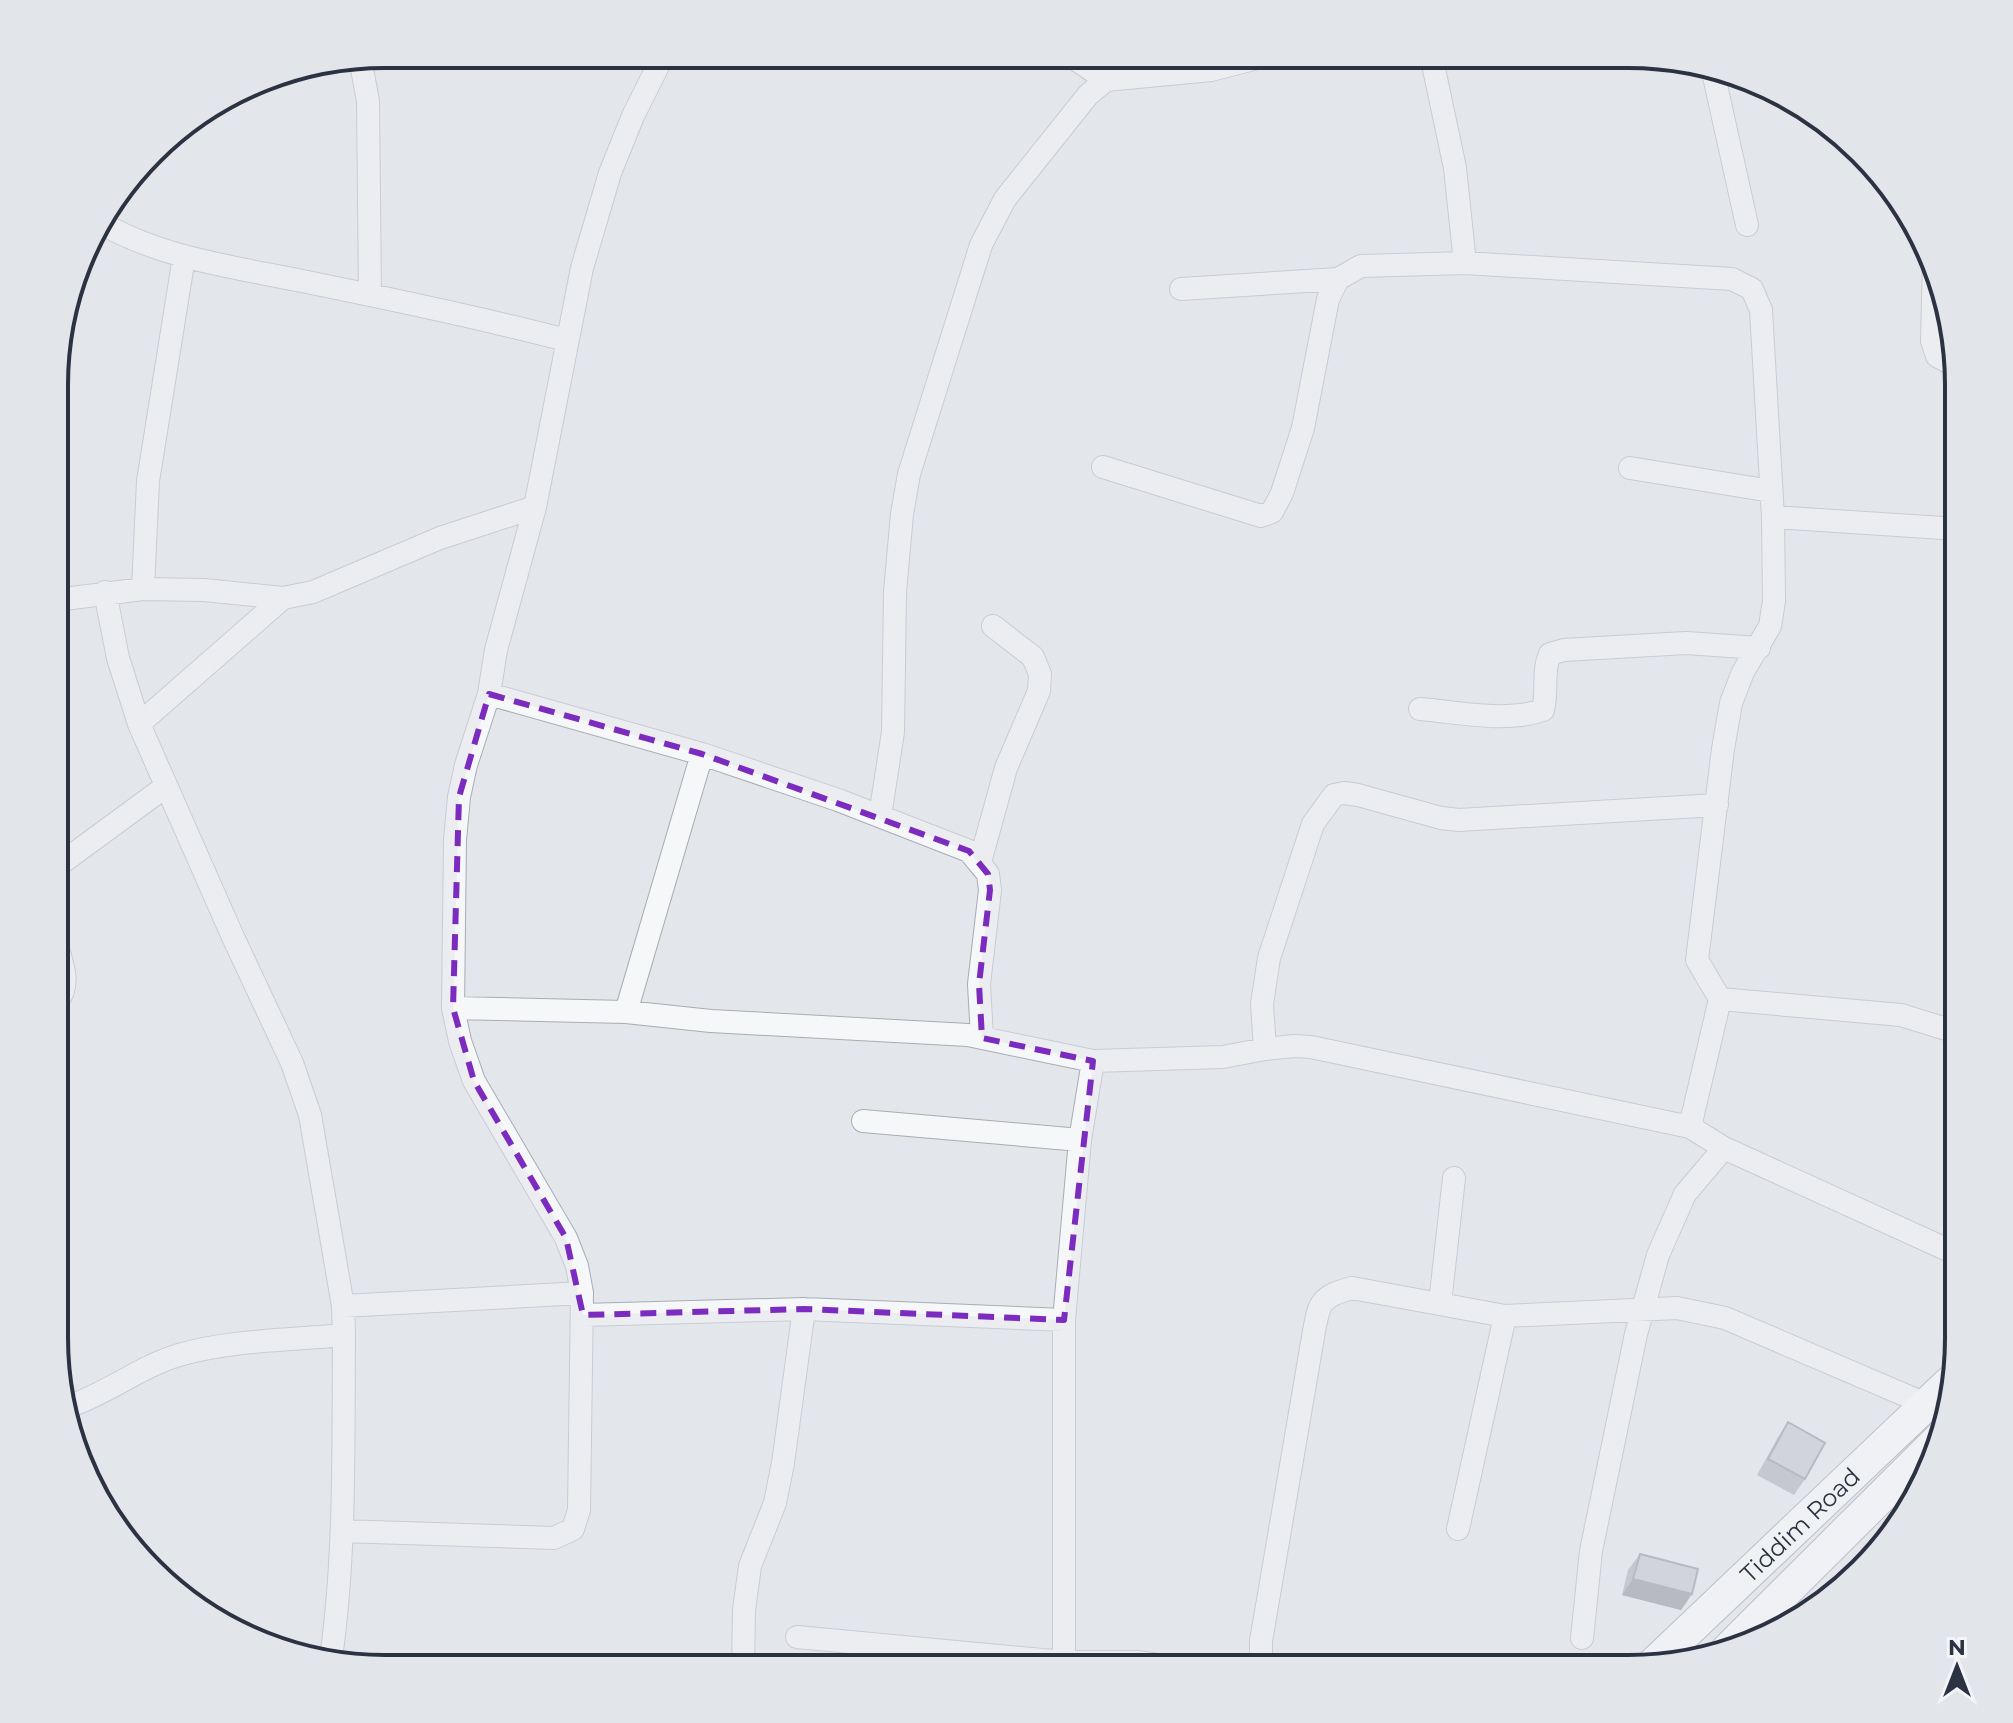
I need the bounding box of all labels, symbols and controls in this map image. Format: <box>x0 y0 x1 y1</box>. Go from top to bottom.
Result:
street label: Tiddim Road <box>1734 1461 1866 1588</box>
north arrow <box>1917 1627 1997 1707</box>
text: N <box>1948 1634 1966 1661</box>

